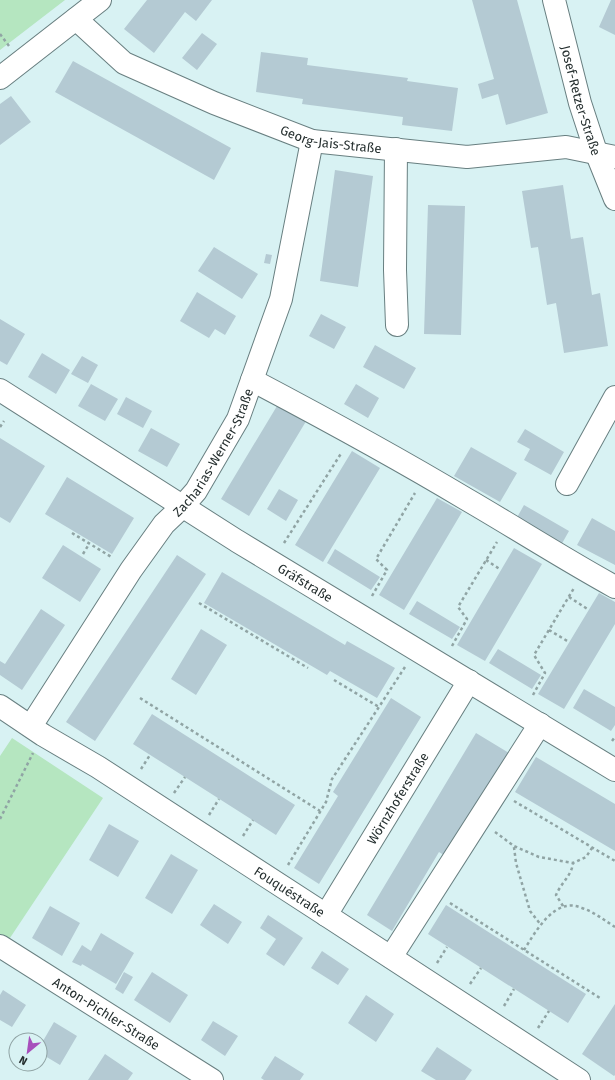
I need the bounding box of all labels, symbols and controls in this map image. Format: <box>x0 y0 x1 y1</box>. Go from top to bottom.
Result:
street label: Josef-Retzer-Straße <box>558 44 604 157</box>
street label: Georg-Jais-Straße <box>278 122 382 156</box>
street label: Zacharias-Werner-Straße <box>170 387 256 520</box>
street label: Gräfstraße <box>275 561 335 605</box>
street label: Wörnzhoferstraße <box>364 750 432 847</box>
street label: Fouquéstraße <box>251 864 327 920</box>
street label: Anton-Pichler-Straße <box>50 974 162 1053</box>
north arrow <box>8 1032 48 1072</box>
text: N <box>17 1053 30 1068</box>

